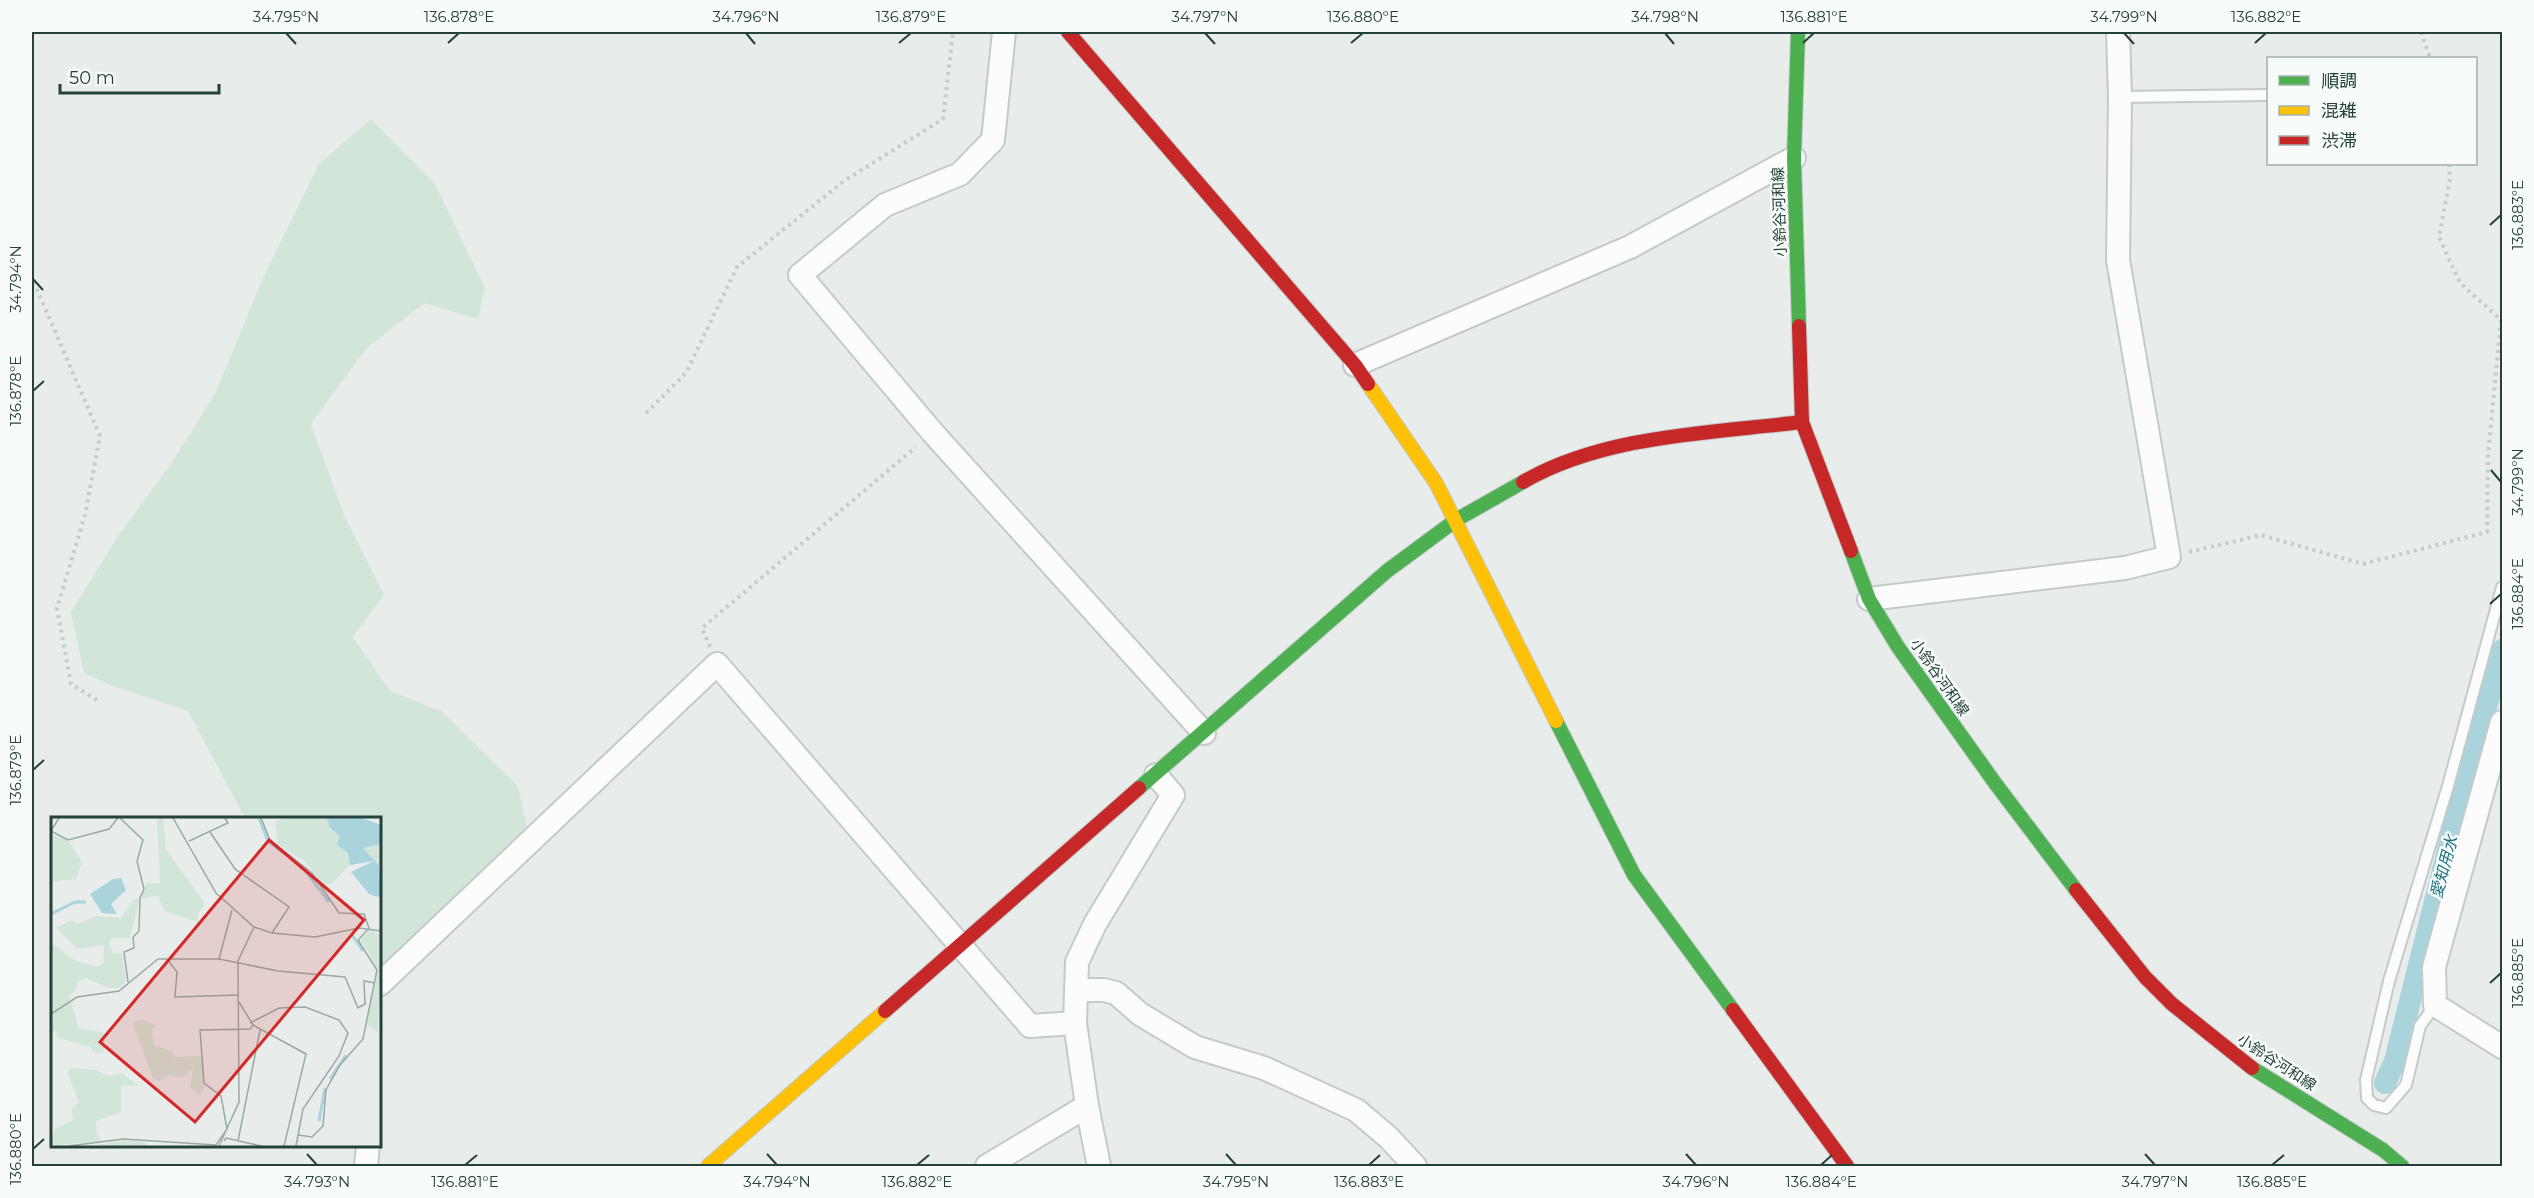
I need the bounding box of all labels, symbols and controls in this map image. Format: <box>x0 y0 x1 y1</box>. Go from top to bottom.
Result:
text: 34.795°N <box>253 7 319 26</box>
text: 136.878°E <box>424 7 494 26</box>
text: 34.796°N <box>713 7 779 26</box>
text: 136.879°E <box>876 7 946 26</box>
text: 34.797°N <box>1172 7 1238 26</box>
text: 136.880°E <box>1327 7 1399 26</box>
text: 34.798°N <box>1631 7 1699 26</box>
text: 136.881°E <box>1780 7 1848 26</box>
text: 34.799°N <box>2090 7 2158 26</box>
text: 136.882°E <box>2231 7 2301 26</box>
scale bar <box>60 57 219 95</box>
legend <box>2267 57 2477 165</box>
text: 50 m <box>69 67 115 89</box>
text: 順調 <box>2321 70 2357 92</box>
text: 混雑 <box>2321 100 2357 122</box>
text: 渋滞 <box>2321 130 2357 152</box>
street label: 小鈴谷河和線 <box>1768 167 1790 257</box>
text: 136.883°E <box>2508 180 2527 250</box>
text: 34.794°N <box>6 245 25 313</box>
text: 136.878°E <box>6 356 25 426</box>
text: 34.799°N <box>2508 448 2527 516</box>
text: 136.884°E <box>2508 558 2527 630</box>
street label: 小鈴谷河和線 <box>1906 635 1974 719</box>
text: 136.879°E <box>6 735 25 805</box>
inset map <box>51 817 381 1147</box>
water label: 愛知用水 <box>2427 832 2462 900</box>
text: 136.885°E <box>2508 938 2527 1008</box>
street label: 小鈴谷河和線 <box>2234 1030 2320 1094</box>
text: 136.880°E <box>6 1113 25 1185</box>
text: 34.793°N <box>284 1172 350 1191</box>
text: 136.881°E <box>431 1172 499 1191</box>
text: 34.794°N <box>743 1172 811 1191</box>
text: 136.882°E <box>882 1172 952 1191</box>
text: 34.795°N <box>1203 1172 1269 1191</box>
text: 136.883°E <box>1334 1172 1404 1191</box>
text: 34.796°N <box>1663 1172 1729 1191</box>
text: 136.884°E <box>1785 1172 1857 1191</box>
text: 34.797°N <box>2122 1172 2188 1191</box>
text: 136.885°E <box>2237 1172 2307 1191</box>

